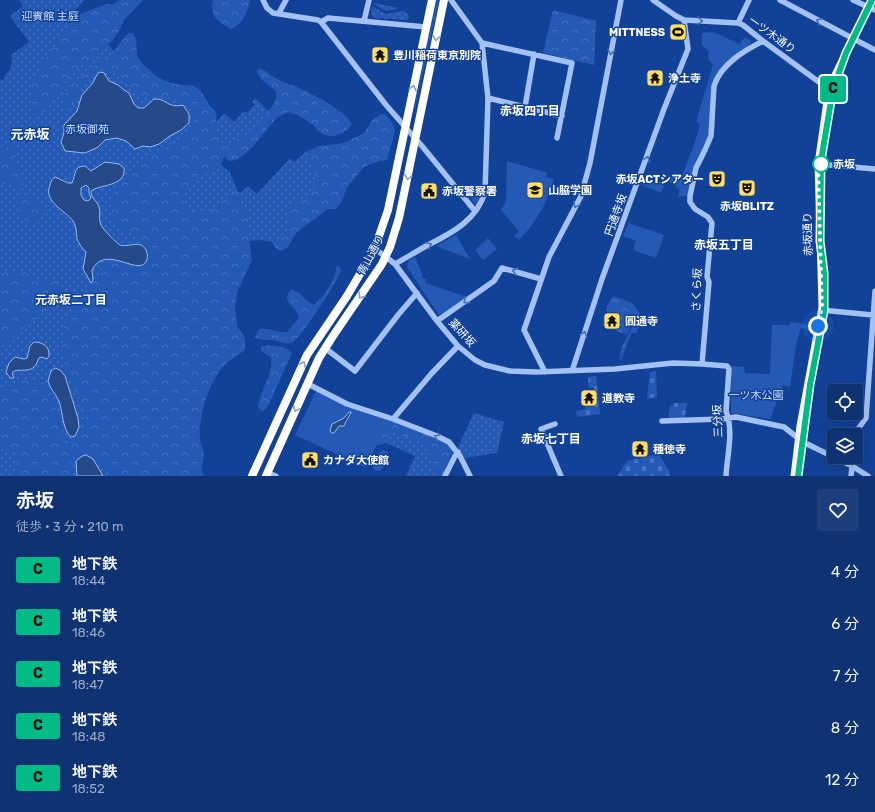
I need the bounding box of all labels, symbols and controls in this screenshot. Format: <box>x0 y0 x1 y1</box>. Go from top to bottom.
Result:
park label: 迎賓館 主庭 <box>21 10 79 23</box>
street label: 一ツ木通り <box>746 14 798 56</box>
one-way arrow <box>697 16 703 25</box>
one-way arrow <box>816 18 823 26</box>
sports icon: MITTNESS <box>668 22 688 42</box>
place label: MITTNESS <box>609 26 665 39</box>
one-way arrow <box>432 35 441 41</box>
temple icon: 豊川稲荷東京別院 <box>370 45 390 65</box>
place label: 豊川稲荷東京別院 <box>393 49 481 62</box>
one-way arrow <box>607 49 616 55</box>
temple icon: 浄土寺 <box>645 68 665 88</box>
place label: 浄土寺 <box>668 72 701 85</box>
line badge: C <box>820 76 846 102</box>
text: C <box>828 80 838 97</box>
one-way arrow <box>409 85 417 91</box>
district label: 赤坂四丁目 <box>500 104 560 118</box>
park label: 赤坂御苑 <box>65 123 109 136</box>
district label: 元赤坂 <box>10 127 50 142</box>
marker: 赤坂 <box>812 155 830 173</box>
one-way arrow <box>642 156 650 163</box>
place label: 赤坂 <box>833 158 855 171</box>
theatre icon: 赤坂ACTシアター <box>707 169 727 189</box>
place label: 赤坂ACTシアター <box>616 173 704 186</box>
one-way arrow <box>404 174 413 180</box>
theatre icon: 赤坂BLITZ <box>737 178 757 198</box>
school or university icon: 山脇学園 <box>525 180 545 200</box>
public building icon: 赤坂警察署 <box>419 181 439 201</box>
place label: 山脇学園 <box>548 184 592 197</box>
place label: 赤坂警察署 <box>442 185 497 198</box>
street label: 円通寺坂 <box>602 192 630 238</box>
place label: 赤坂BLITZ <box>720 200 774 213</box>
one-way arrow <box>573 201 581 209</box>
street label: 赤坂通り <box>801 212 815 256</box>
street label: 青山通り <box>355 233 387 277</box>
district label: 赤坂五丁目 <box>694 238 754 252</box>
one-way arrow <box>425 242 432 250</box>
one-way arrow <box>511 267 518 276</box>
street label: さくら坂 <box>690 268 704 312</box>
one-way arrow <box>358 292 366 299</box>
district label: 元赤坂二丁目 <box>35 293 107 307</box>
one-way arrow <box>463 296 470 303</box>
temple icon: 圓通寺 <box>602 311 622 331</box>
place label: 圓通寺 <box>625 315 658 328</box>
street label: 薬研坂 <box>446 316 478 350</box>
your location <box>808 316 828 336</box>
one-way arrow <box>579 331 588 338</box>
one-way arrow <box>298 361 306 368</box>
map controls <box>827 384 863 464</box>
button: locate <box>827 384 863 420</box>
temple icon: 道教寺 <box>579 388 599 408</box>
park label: 一ツ木公園 <box>729 389 784 402</box>
place label: 道教寺 <box>602 392 635 405</box>
street label: 三分坂 <box>711 404 725 438</box>
one-way arrow <box>293 405 301 412</box>
button: layers <box>827 428 863 464</box>
district label: 赤坂七丁目 <box>521 432 581 446</box>
one-way arrow <box>434 434 442 442</box>
temple icon: 種徳寺 <box>630 439 650 459</box>
place label: 種徳寺 <box>653 443 686 456</box>
public building icon: カナダ大使館 <box>300 450 320 470</box>
place label: カナダ大使館 <box>323 454 389 467</box>
text: 赤坂 <box>16 489 54 512</box>
button: heart <box>817 489 859 531</box>
text: 徒歩 · 3 分 · 210 m <box>16 519 124 534</box>
text: 地下鉄 <box>72 555 117 573</box>
text: C <box>33 561 43 578</box>
text: 4 分 <box>831 563 859 581</box>
text: 18:44 <box>72 573 105 588</box>
text: 地下鉄 <box>72 607 117 625</box>
text: C <box>33 613 43 630</box>
text: 6 分 <box>831 615 859 633</box>
text: 18:46 <box>72 625 105 640</box>
text: 地下鉄 <box>72 659 117 677</box>
text: C <box>33 665 43 682</box>
text: 7 分 <box>833 667 859 685</box>
text: 18:47 <box>72 677 104 692</box>
text: 地下鉄 <box>72 711 117 729</box>
text: C <box>33 717 43 734</box>
text: 8 分 <box>831 719 859 737</box>
text: 18:48 <box>72 729 106 744</box>
text: 地下鉄 <box>72 763 117 781</box>
text: C <box>33 769 43 786</box>
text: 12 分 <box>825 771 859 789</box>
text: 18:52 <box>72 781 105 796</box>

